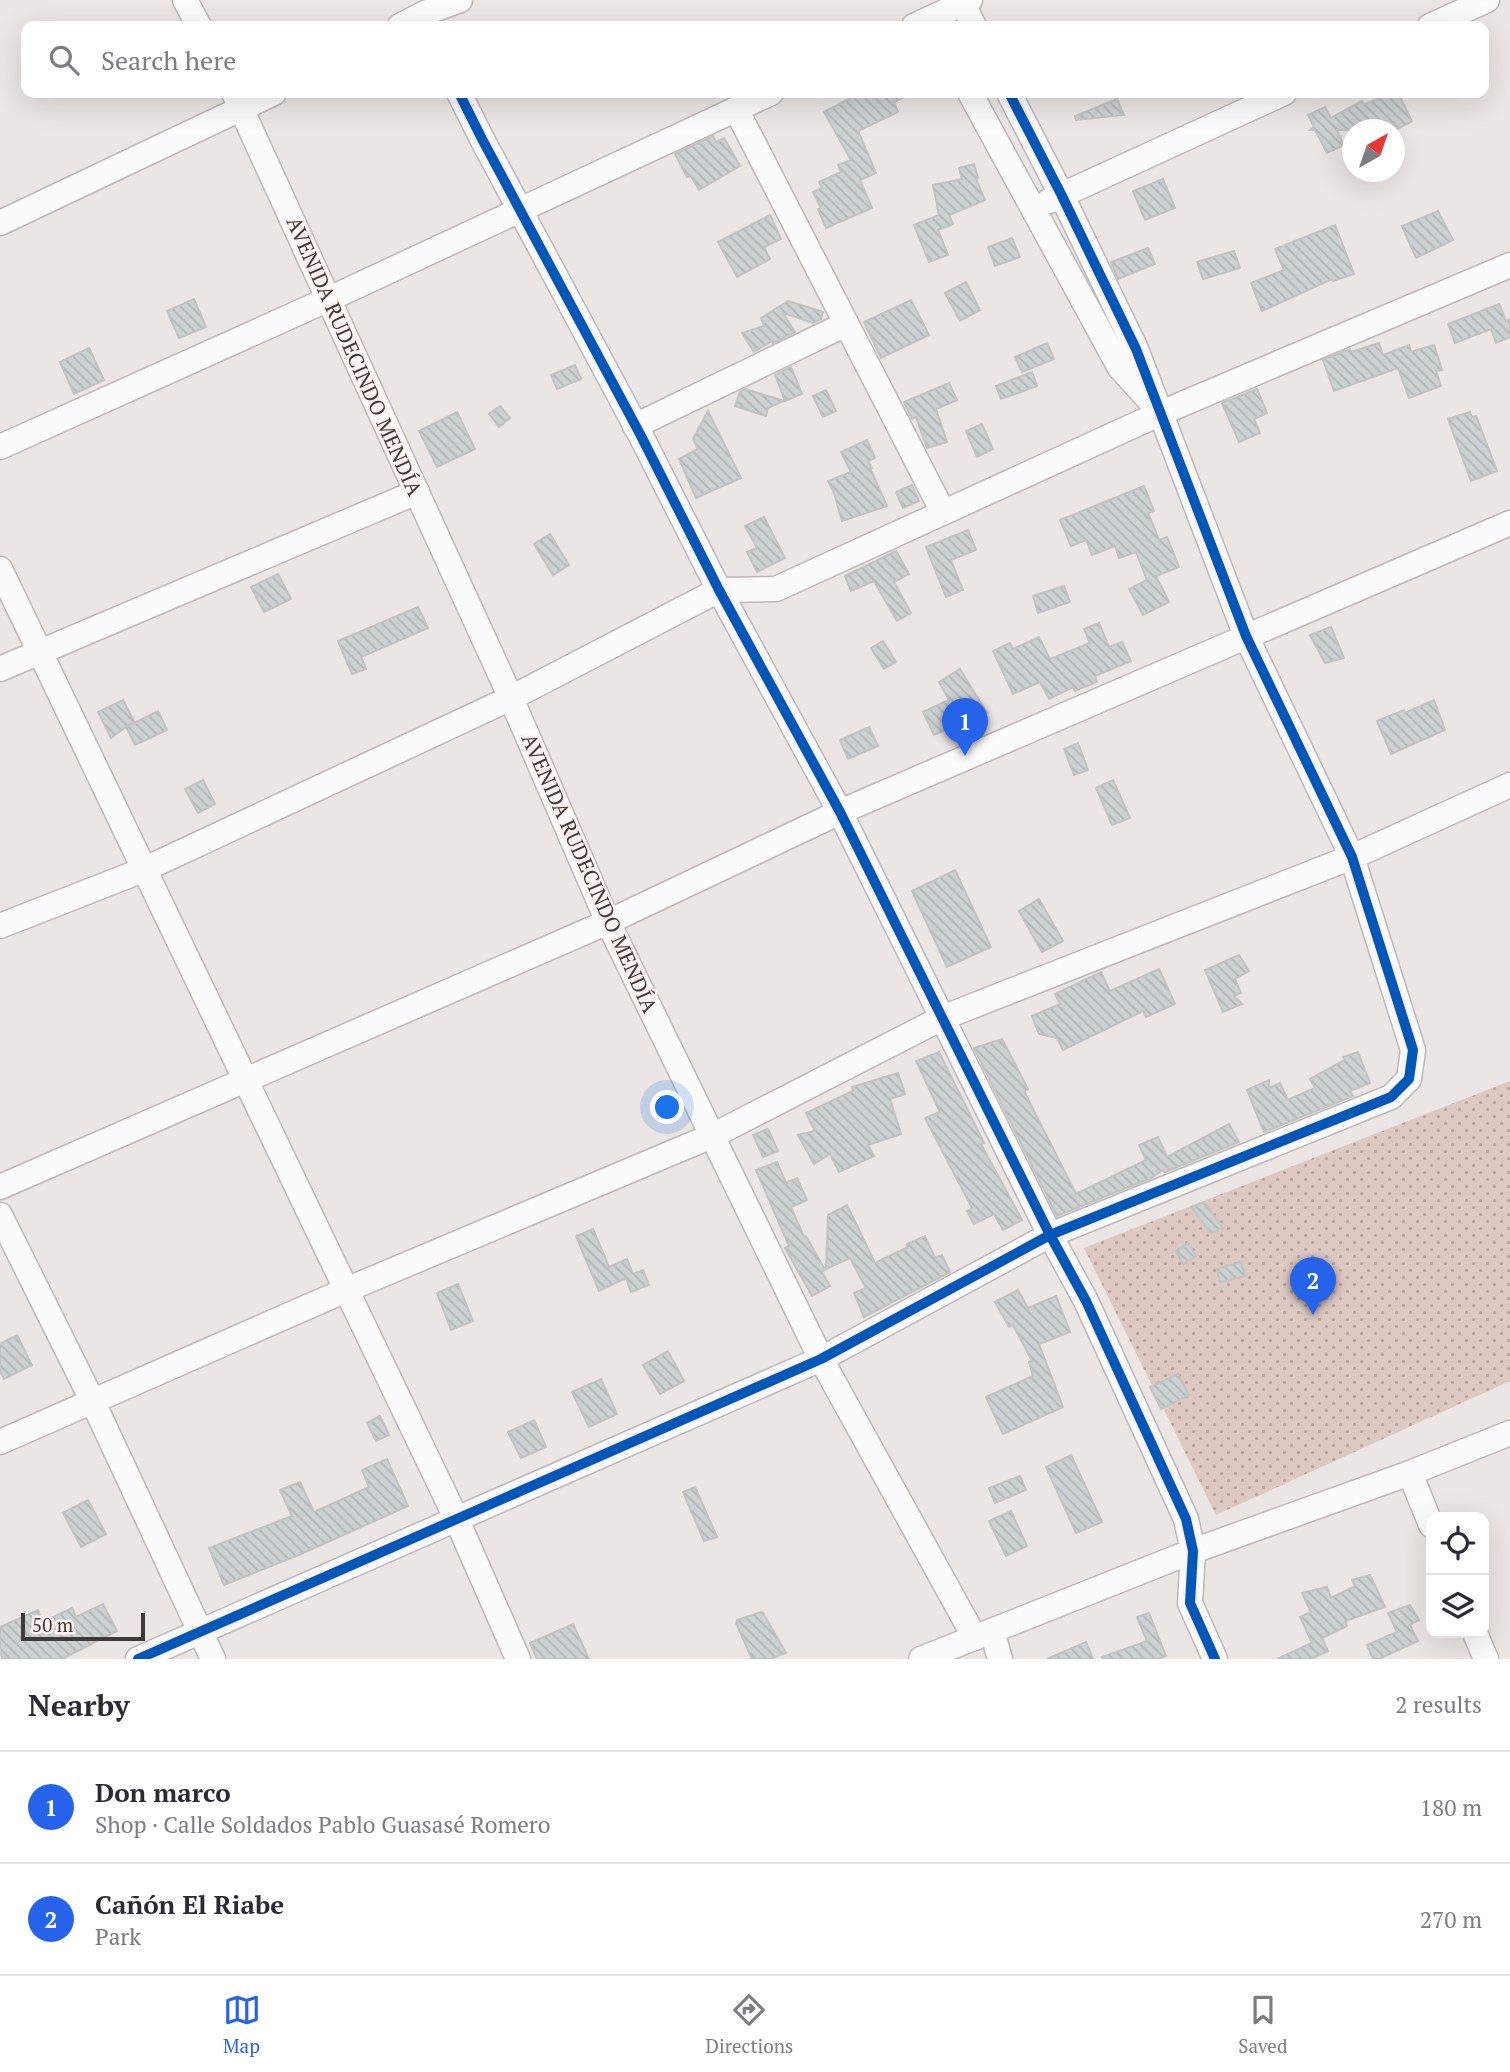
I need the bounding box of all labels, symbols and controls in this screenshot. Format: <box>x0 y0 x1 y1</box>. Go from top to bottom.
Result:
search box <box>21 21 1489 98</box>
icon: search <box>45 41 83 79</box>
text: Search here <box>101 43 236 77</box>
north arrow <box>1342 119 1405 182</box>
street label: AVENIDA RUDECINDO MENDÍA <box>281 212 430 501</box>
pin: 1 <box>942 698 988 756</box>
street label: AVENIDA RUDECINDO MENDÍA <box>516 729 665 1018</box>
your location <box>650 1090 684 1124</box>
pin: 2 <box>1290 1257 1336 1315</box>
map controls <box>1426 1512 1489 1638</box>
button: locate <box>1426 1512 1489 1575</box>
button: layers <box>1426 1575 1489 1638</box>
scale bar <box>21 1610 145 1642</box>
text: 50 m <box>32 1612 73 1637</box>
text: Nearby <box>28 1685 130 1725</box>
text: 2 results <box>1395 1689 1482 1720</box>
text: Don marco <box>95 1775 231 1809</box>
text: 1 <box>45 1792 58 1823</box>
text: 180 m <box>1420 1792 1482 1823</box>
text: Shop · Calle Soldados Pablo Guasasé Romero <box>95 1809 550 1840</box>
text: Cañón El Riabe <box>95 1887 284 1921</box>
text: 2 <box>45 1904 58 1935</box>
text: 270 m <box>1420 1904 1482 1935</box>
text: Park <box>95 1921 141 1952</box>
tab: Map <box>223 1991 261 2058</box>
tab: Directions <box>706 1991 793 2058</box>
tab: Saved <box>1238 1991 1287 2058</box>

